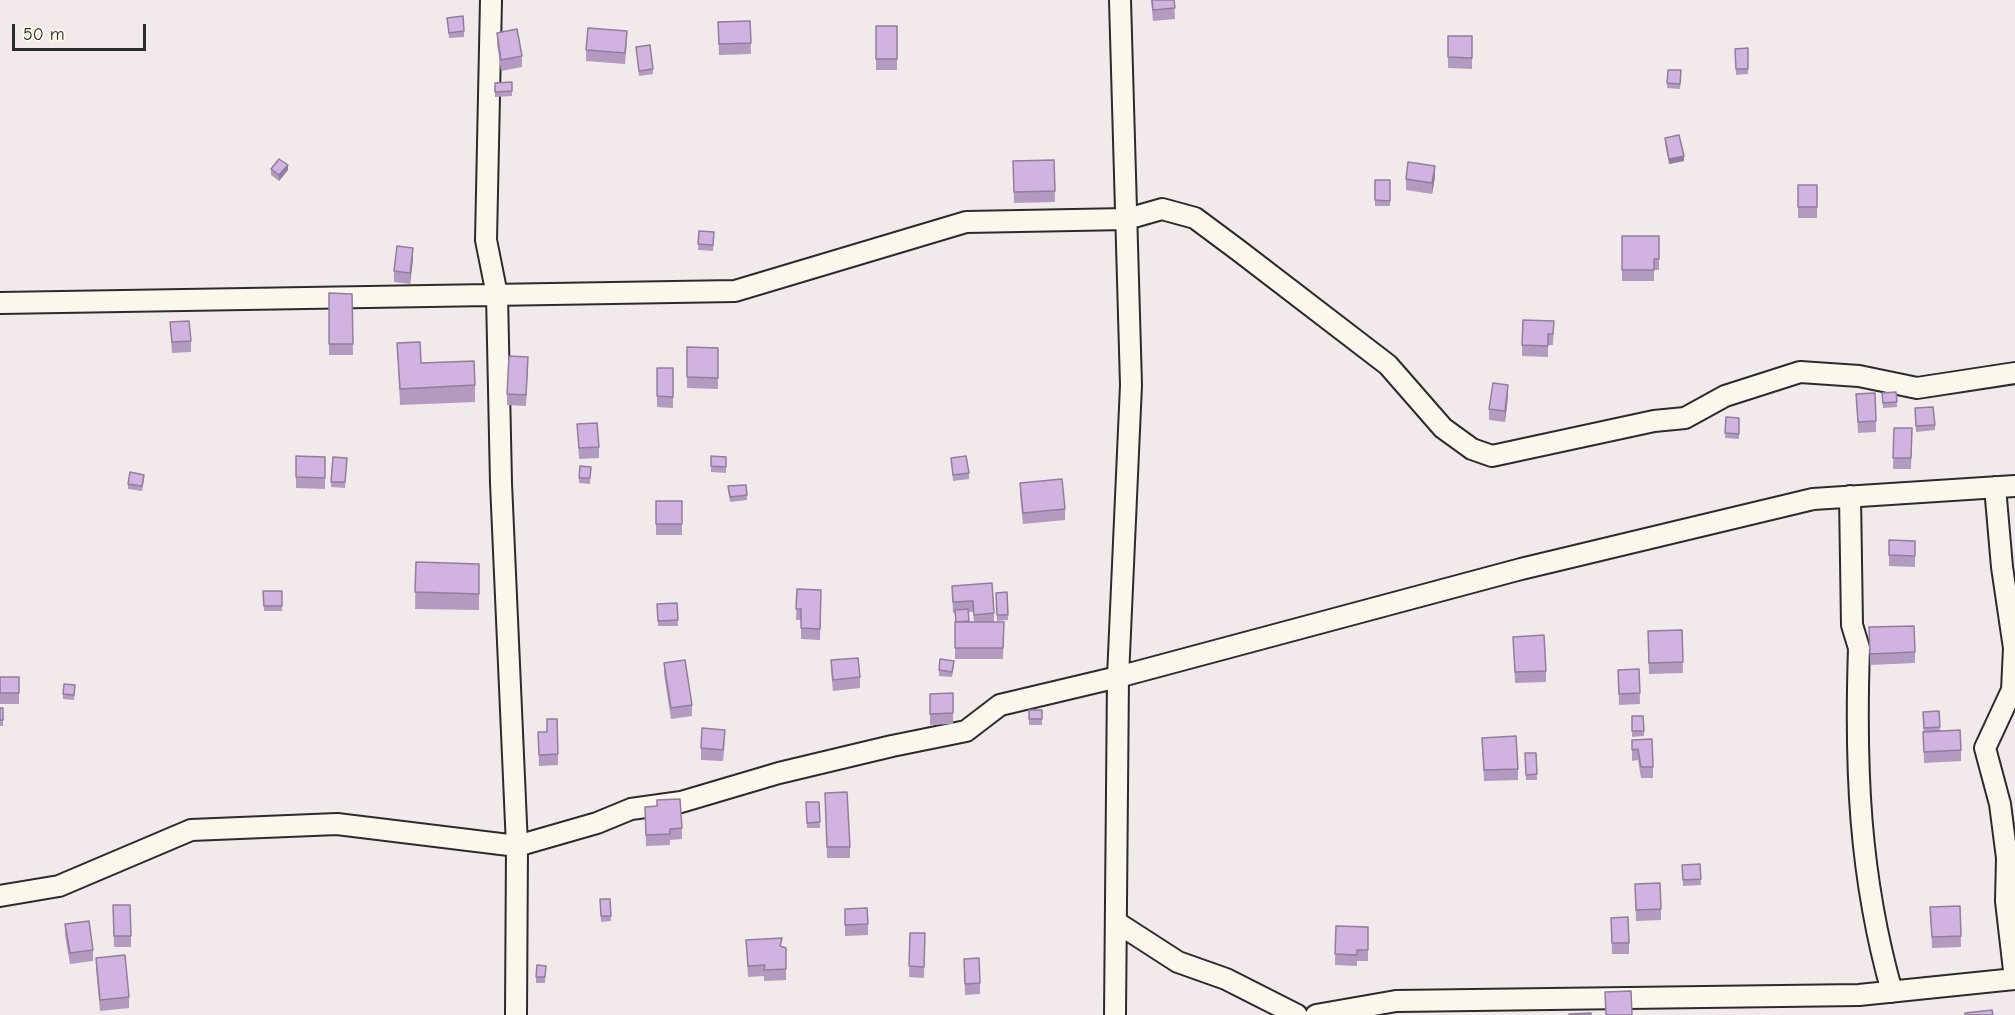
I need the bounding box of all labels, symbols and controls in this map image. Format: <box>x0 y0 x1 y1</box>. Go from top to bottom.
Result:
scale bar <box>15 12 148 50</box>
text: 50 m <box>23 24 65 45</box>

